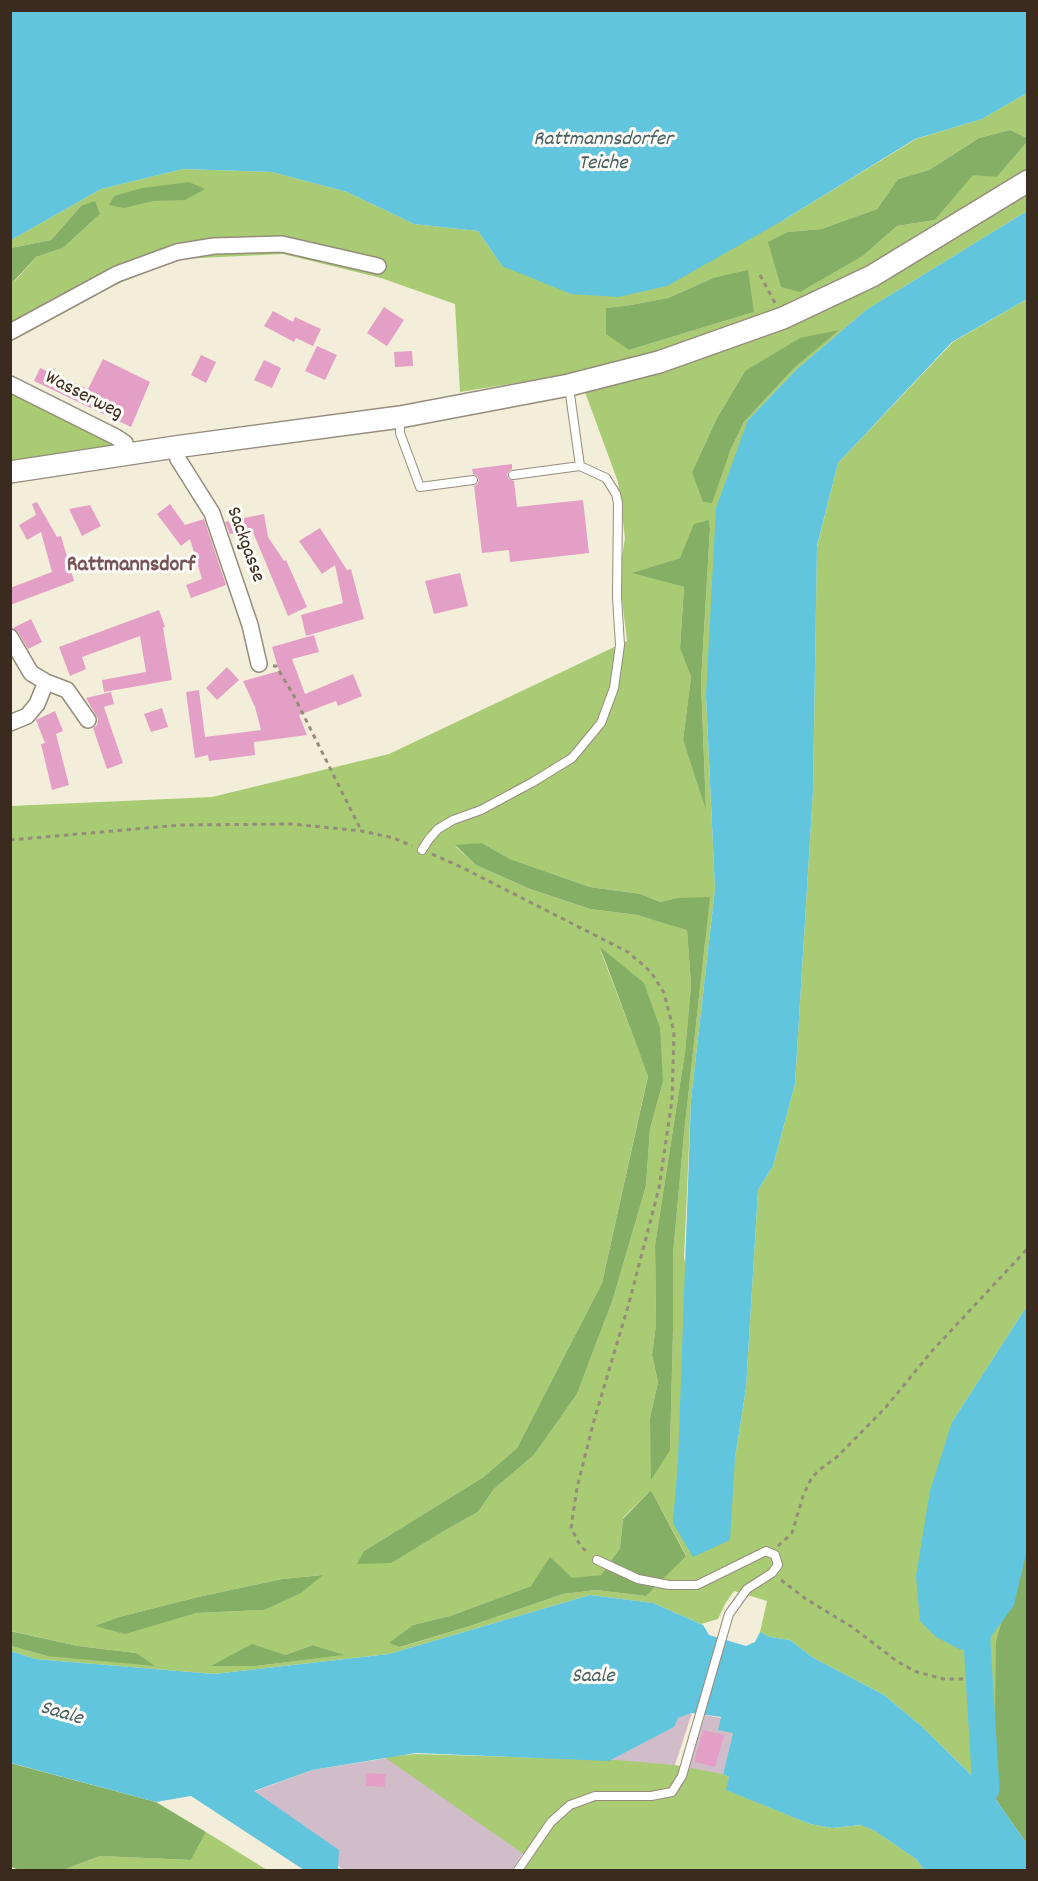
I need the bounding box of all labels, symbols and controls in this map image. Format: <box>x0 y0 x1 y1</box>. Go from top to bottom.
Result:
water label: Rattmannsdorfer Teiche <box>533 128 673 178</box>
street label: Wasserweg <box>40 367 126 427</box>
street label: Sackgasse <box>219 504 269 586</box>
district label: Rattmannsdorf <box>67 554 195 580</box>
water label: Saale <box>571 1665 615 1691</box>
water label: Saale <box>37 1697 85 1733</box>

